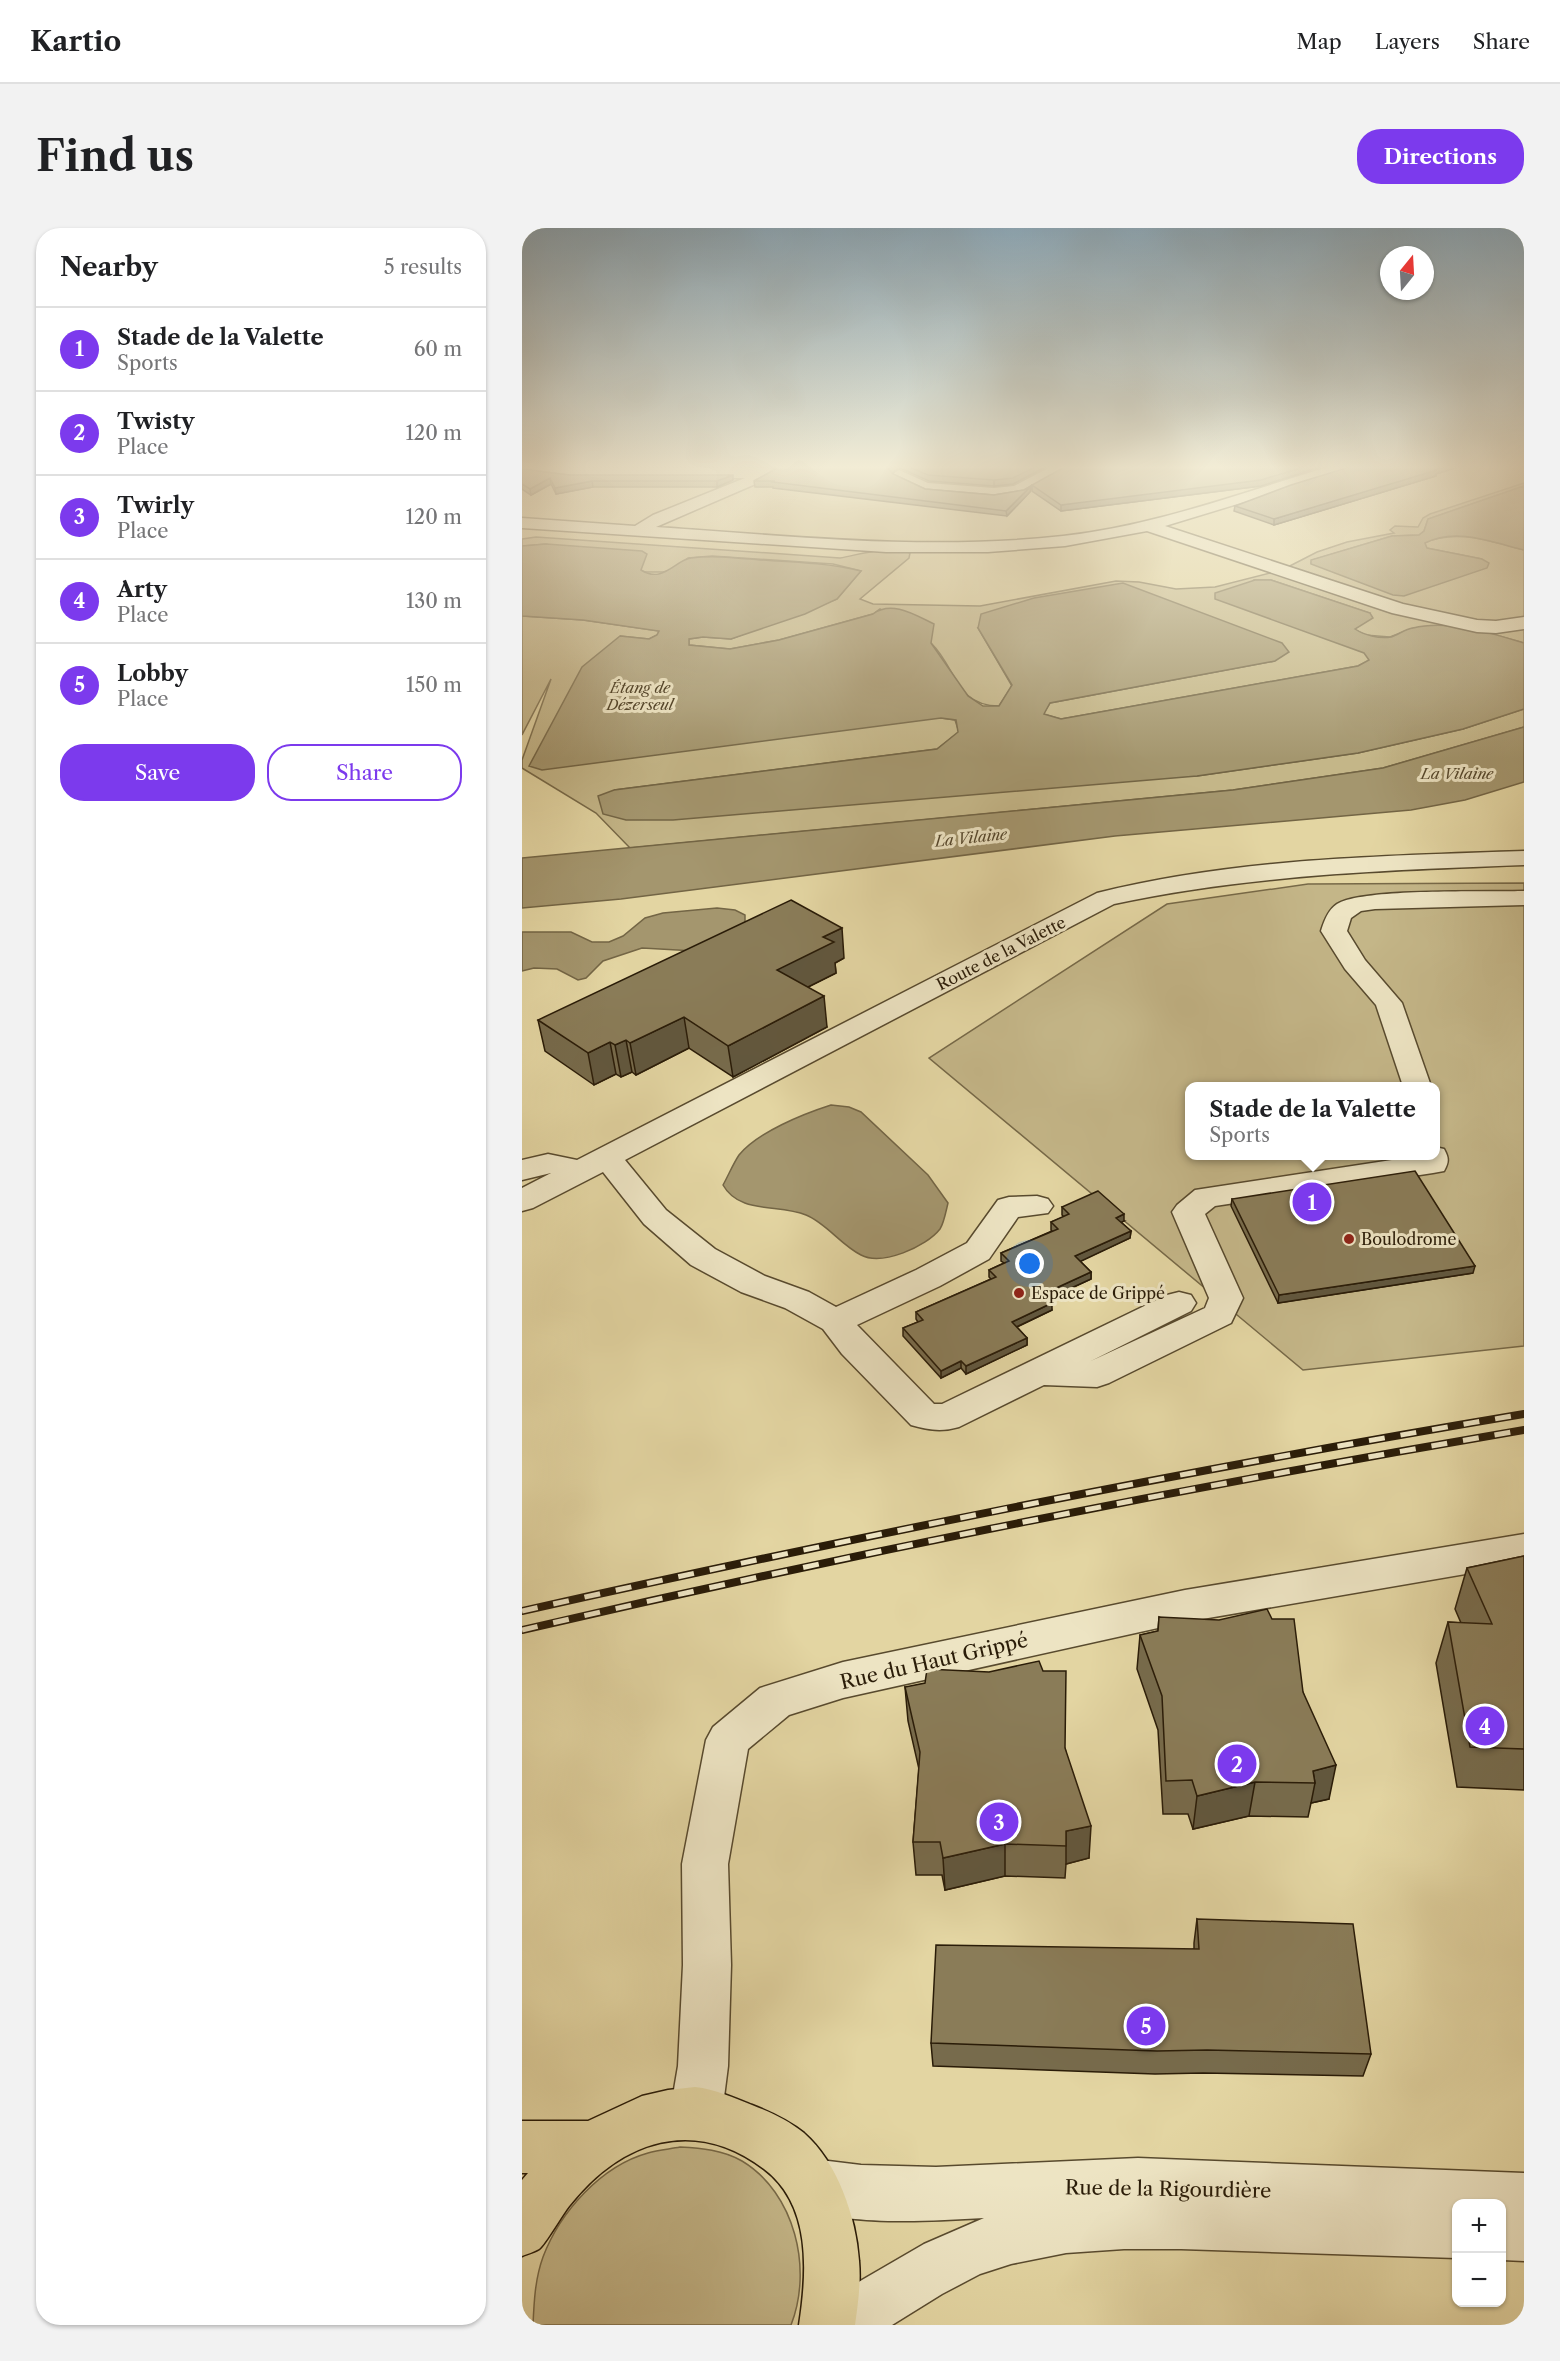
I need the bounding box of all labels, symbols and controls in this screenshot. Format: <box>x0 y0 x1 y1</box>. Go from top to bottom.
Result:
text: Kartio <box>30 24 121 58</box>
text: Map <box>1297 29 1342 54</box>
text: Layers <box>1375 29 1440 54</box>
text: Share <box>1473 29 1530 54</box>
button: Directions <box>1357 129 1524 184</box>
text: Find us <box>36 130 194 182</box>
north arrow <box>1380 246 1434 300</box>
text: Nearby <box>60 251 158 283</box>
text: 5 results <box>384 255 462 279</box>
text: Stade de la Valette <box>117 324 324 351</box>
text: 1 <box>75 337 84 361</box>
text: 60 m <box>414 337 462 361</box>
text: Sports <box>117 351 178 375</box>
text: Twisty <box>117 408 195 435</box>
text: 2 <box>74 421 85 445</box>
text: 120 m <box>405 421 462 445</box>
text: Place <box>117 435 168 459</box>
text: Twirly <box>117 492 194 519</box>
text: 3 <box>74 505 85 529</box>
text: 120 m <box>405 505 462 529</box>
text: Place <box>117 519 168 543</box>
text: Arty <box>117 576 167 603</box>
text: 4 <box>74 589 85 613</box>
text: 130 m <box>406 589 462 613</box>
text: Place <box>117 603 168 627</box>
text: Lobby <box>117 660 188 687</box>
text: 5 <box>74 673 85 697</box>
text: 150 m <box>406 673 462 697</box>
water label: Étang de Dézerseul <box>605 678 676 714</box>
text: Place <box>117 687 168 711</box>
button: Save <box>60 744 255 801</box>
button: Share <box>267 744 462 801</box>
water label: La Vilaine <box>1420 764 1494 783</box>
water label: La Vilaine <box>933 824 1009 851</box>
street label: Route de la Valette <box>933 912 1069 994</box>
popup <box>1185 1082 1440 1160</box>
text: Stade de la Valette <box>1209 1096 1416 1123</box>
text: Sports <box>1209 1123 1270 1147</box>
pin: 1 <box>1292 1180 1332 1224</box>
place label: Boulodrome <box>1361 1229 1456 1249</box>
marker: Boulodrome <box>1342 1232 1356 1246</box>
your location <box>1015 1249 1044 1278</box>
place label: Espace de Grippé <box>1031 1283 1165 1303</box>
marker: Espace de Grippé <box>1012 1286 1026 1300</box>
street label: Rue du Haut Grippé <box>838 1628 1030 1694</box>
pin: 4 <box>1466 1704 1504 1748</box>
pin: 2 <box>1218 1742 1256 1786</box>
pin: 3 <box>980 1800 1018 1844</box>
pin: 5 <box>1126 2004 1166 2048</box>
street label: Rue de la Rigourdière <box>1065 2175 1271 2203</box>
map controls <box>1452 2199 1506 2307</box>
button: + <box>1452 2199 1506 2253</box>
button: − <box>1452 2253 1506 2307</box>

